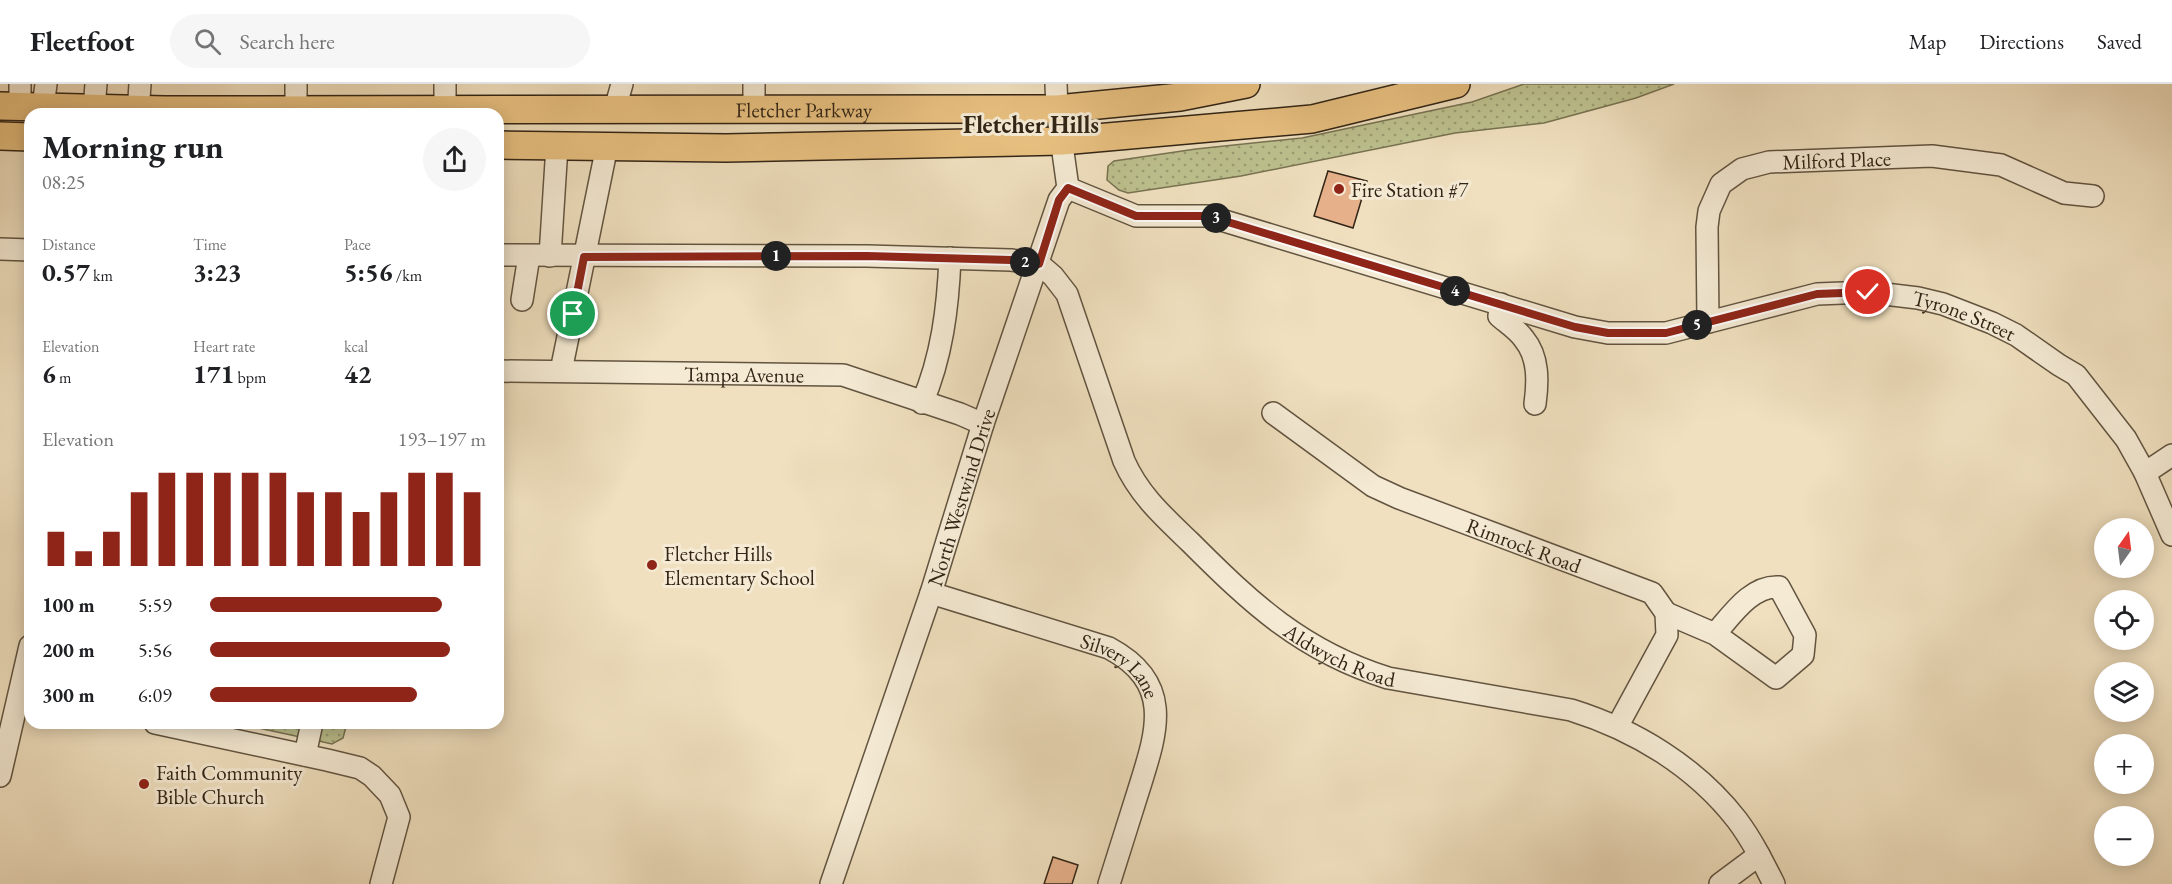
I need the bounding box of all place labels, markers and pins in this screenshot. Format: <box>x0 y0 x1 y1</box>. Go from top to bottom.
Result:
place label: Fire Station #7 <box>1351 176 1469 203</box>
marker: Fire Station #7 <box>1332 182 1346 196</box>
pin: 3 <box>1201 203 1231 233</box>
pin: 1 <box>761 241 791 271</box>
pin: 2 <box>1010 247 1040 277</box>
pin <box>1842 266 1893 317</box>
pin: 4 <box>1440 276 1470 306</box>
pin <box>547 288 598 339</box>
pin: 5 <box>1682 310 1712 340</box>
place label: Fletcher Hills Elementary School <box>664 540 815 591</box>
marker: Fletcher Hills Elementary School <box>645 558 659 572</box>
place label: Faith Community Bible Church <box>156 759 303 810</box>
marker: Faith Community Bible Church <box>137 777 151 791</box>

